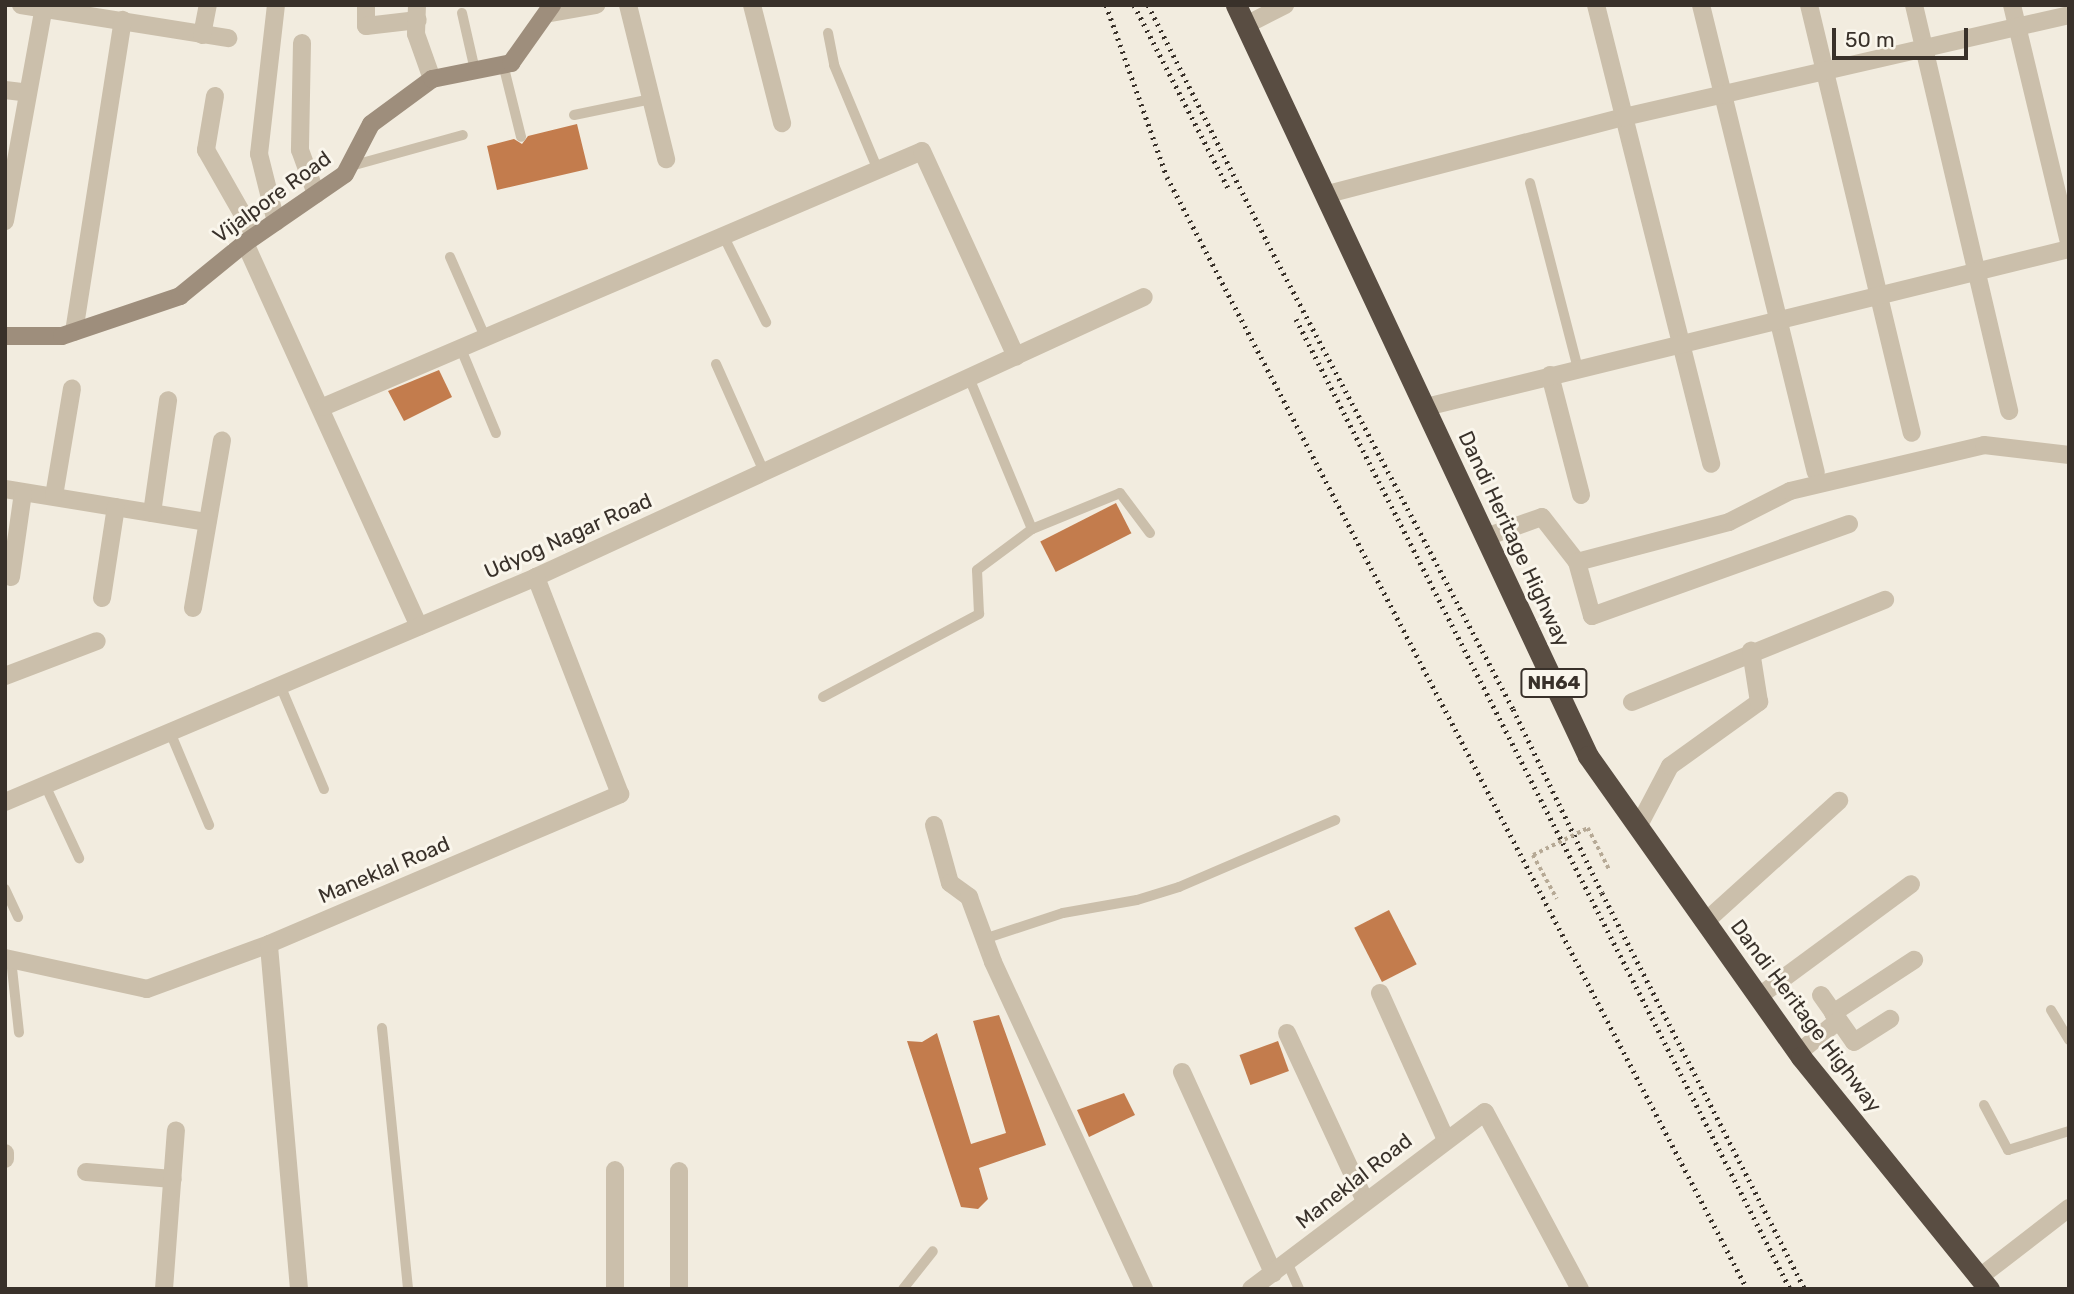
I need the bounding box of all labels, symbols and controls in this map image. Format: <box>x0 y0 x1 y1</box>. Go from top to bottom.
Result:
scale bar <box>1836 14 1972 58</box>
text: 50 m <box>1845 27 1895 52</box>
street label: Vijalpore Road <box>208 146 336 248</box>
street label: Dandi Heritage Highway <box>1453 427 1575 651</box>
street label: Udyog Nagar Road <box>480 488 656 584</box>
road number: NH64 <box>1519 668 1589 698</box>
street label: Maneklal Road <box>315 831 453 909</box>
street label: Dandi Heritage Highway <box>1725 914 1887 1118</box>
street label: Maneklal Road <box>1291 1128 1417 1234</box>

